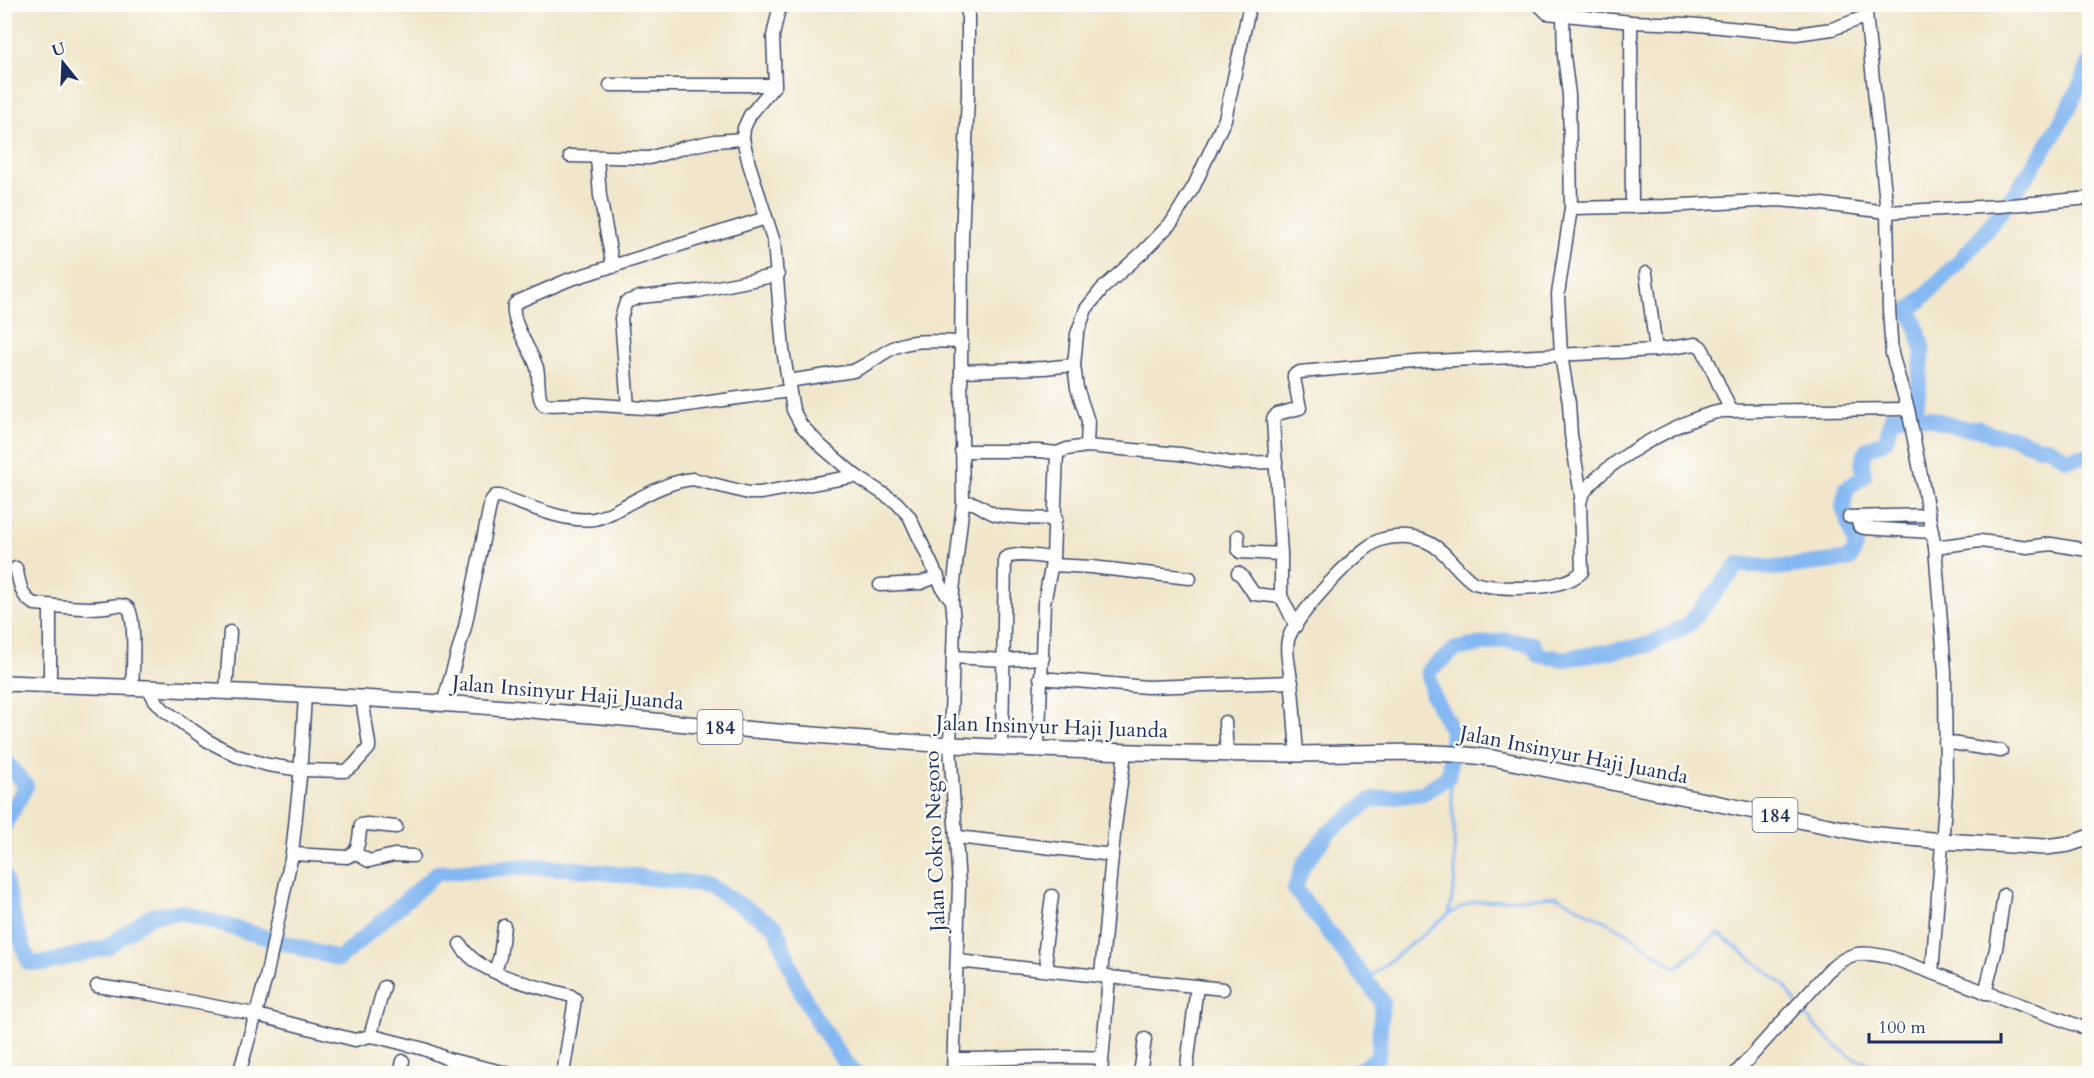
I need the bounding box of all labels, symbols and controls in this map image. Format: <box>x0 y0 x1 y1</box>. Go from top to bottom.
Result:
north arrow <box>33 33 93 93</box>
text: U <box>49 37 68 62</box>
street label: Jalan Insinyur Haji Juanda <box>448 668 685 718</box>
street label: Jalan Insinyur Haji Juanda <box>933 708 1168 746</box>
road number: 184 <box>698 710 742 744</box>
street label: Jalan Insinyur Haji Juanda <box>1454 718 1691 791</box>
street label: Jalan Cokro Negoro <box>917 750 953 935</box>
road number: 184 <box>1752 798 1798 832</box>
scale bar <box>1869 1006 2001 1044</box>
text: 100 m <box>1878 1015 1926 1040</box>

